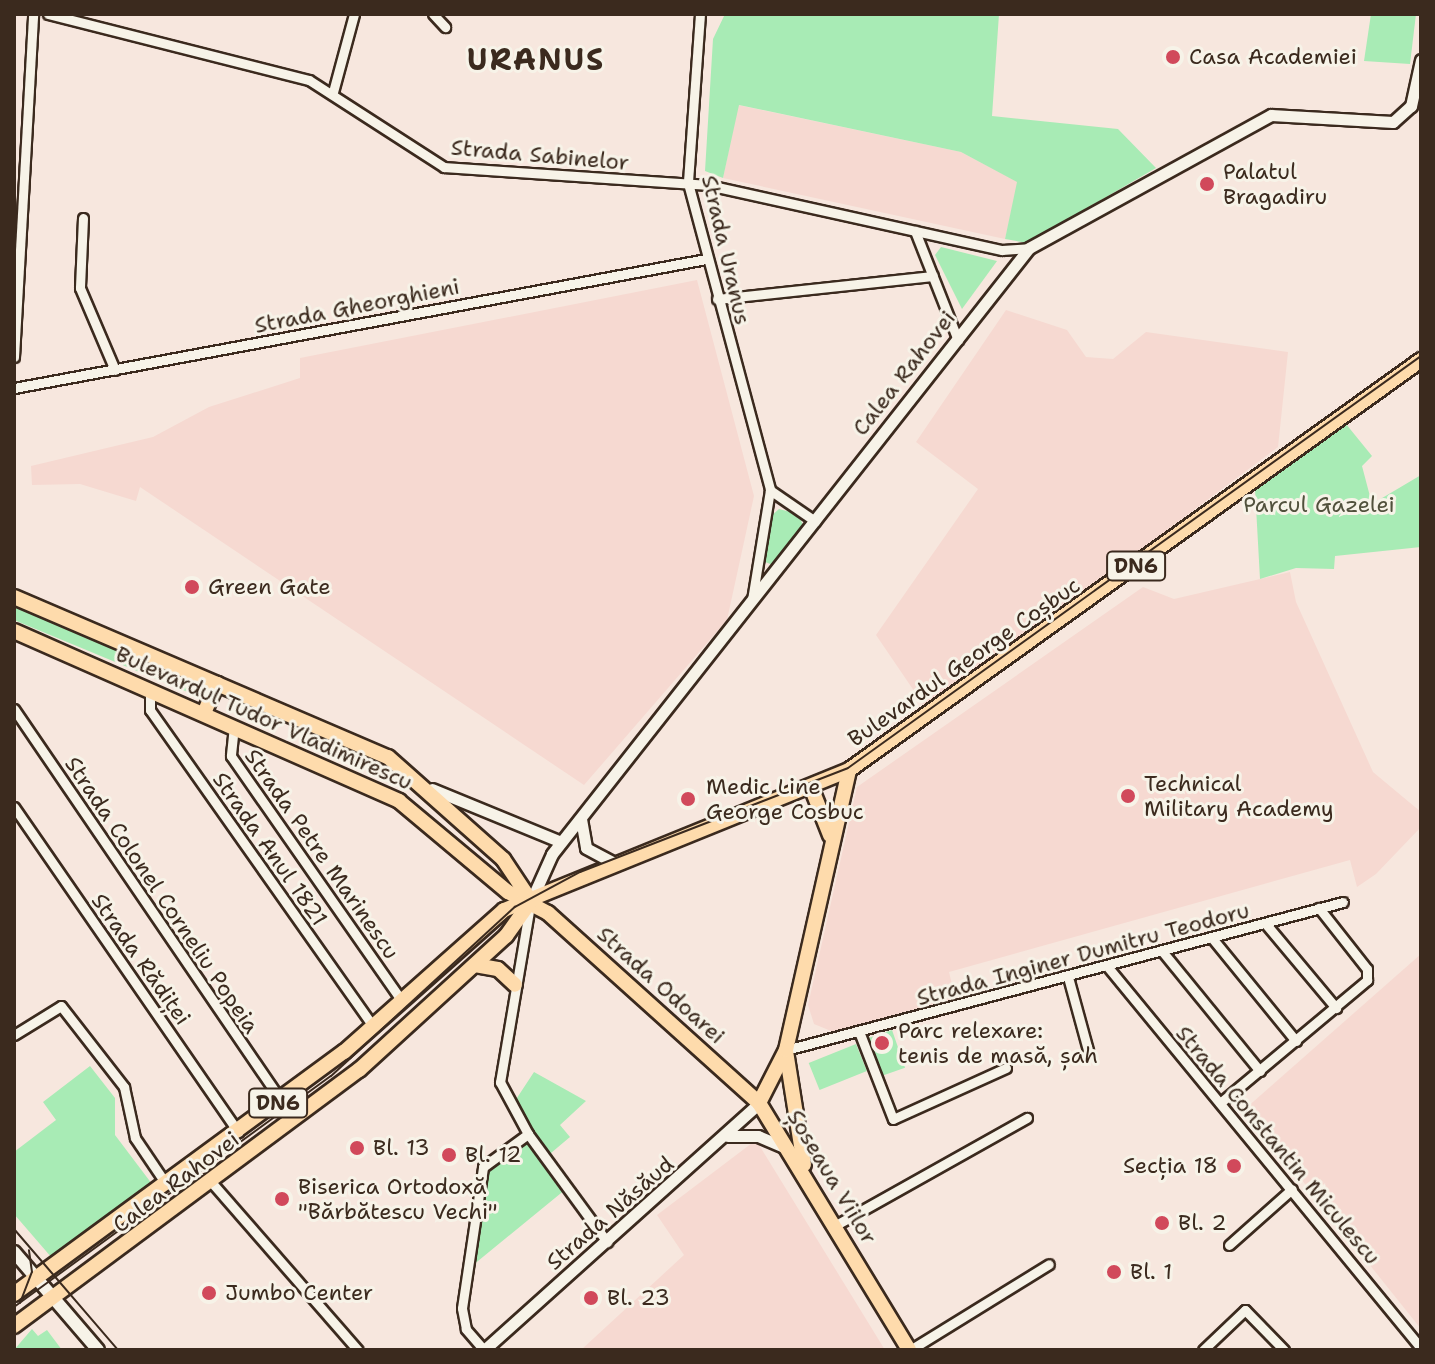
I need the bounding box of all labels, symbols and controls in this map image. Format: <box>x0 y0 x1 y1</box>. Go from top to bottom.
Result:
district label: URANUS <box>467 42 605 78</box>
place label: Casa Academiei <box>1189 44 1357 70</box>
marker: Casa Academiei <box>1164 48 1182 66</box>
street label: Strada Sabinelor <box>450 134 630 176</box>
place label: Palatul Bragadiru <box>1223 158 1327 210</box>
street label: Strada Uranus <box>696 173 756 327</box>
marker: Palatul Bragadiru <box>1198 175 1216 193</box>
street label: Strada Gheorghieni <box>252 273 462 339</box>
street label: Calea Rahovei <box>847 305 961 441</box>
park label: Parcul Gazelei <box>1243 492 1395 518</box>
road number: DN6 <box>1106 550 1166 582</box>
street label: Bulevardul George Coșbuc <box>843 572 1085 752</box>
place label: Green Gate <box>208 574 331 600</box>
marker: Green Gate <box>183 578 201 596</box>
street label: Bulevardul Tudor Vladimirescu <box>112 641 416 795</box>
street label: Strada Petre Marinescu <box>239 744 405 964</box>
street label: Strada Colonel Corneliu Popeia <box>59 752 265 1038</box>
street label: Strada Anul 1821 <box>207 767 333 931</box>
place label: Technical Military Academy <box>1144 770 1334 822</box>
place label: Medic Line George Cosbuc <box>706 773 864 824</box>
marker: Technical Military Academy <box>1119 787 1137 805</box>
marker: Medic Line George Cosbuc <box>677 788 699 810</box>
street label: Strada Rădiței <box>86 888 196 1030</box>
street label: Strada Inginer Dumitru Teodoru <box>914 897 1252 1011</box>
street label: Strada Odoarei <box>592 921 730 1049</box>
place label: Parc relexare: tenis de masă, șah <box>898 1017 1098 1068</box>
street label: Strada Constantin Miculescu <box>1170 1020 1386 1270</box>
marker: Parc relexare: tenis de masă, șah <box>873 1034 891 1052</box>
road number: DN6 <box>248 1087 308 1119</box>
street label: Șoseaua Viilor <box>782 1105 882 1249</box>
street label: Calea Rahovei <box>108 1126 244 1238</box>
place label: Bl. 13 <box>373 1135 430 1161</box>
marker: Bl. 13 <box>348 1139 366 1157</box>
place label: Bl. 12 <box>465 1142 522 1168</box>
marker: Bl. 12 <box>440 1146 458 1164</box>
street label: Strada Năsăud <box>541 1151 679 1275</box>
place label: Secția 18 <box>1123 1153 1218 1179</box>
marker: Secția 18 <box>1225 1157 1243 1175</box>
place label: Biserica Ortodoxă "Bărbătescu Vechi" <box>298 1173 497 1224</box>
marker: Biserica Ortodoxă "Bărbătescu Vechi" <box>273 1190 291 1208</box>
place label: Bl. 2 <box>1178 1210 1227 1236</box>
marker: Bl. 2 <box>1153 1214 1171 1232</box>
place label: Bl. 1 <box>1130 1259 1172 1285</box>
marker: Bl. 1 <box>1105 1263 1123 1281</box>
place label: Jumbo Center <box>225 1280 373 1306</box>
marker: Jumbo Center <box>200 1284 218 1302</box>
place label: Bl. 23 <box>607 1285 670 1311</box>
marker: Bl. 23 <box>582 1289 600 1307</box>

